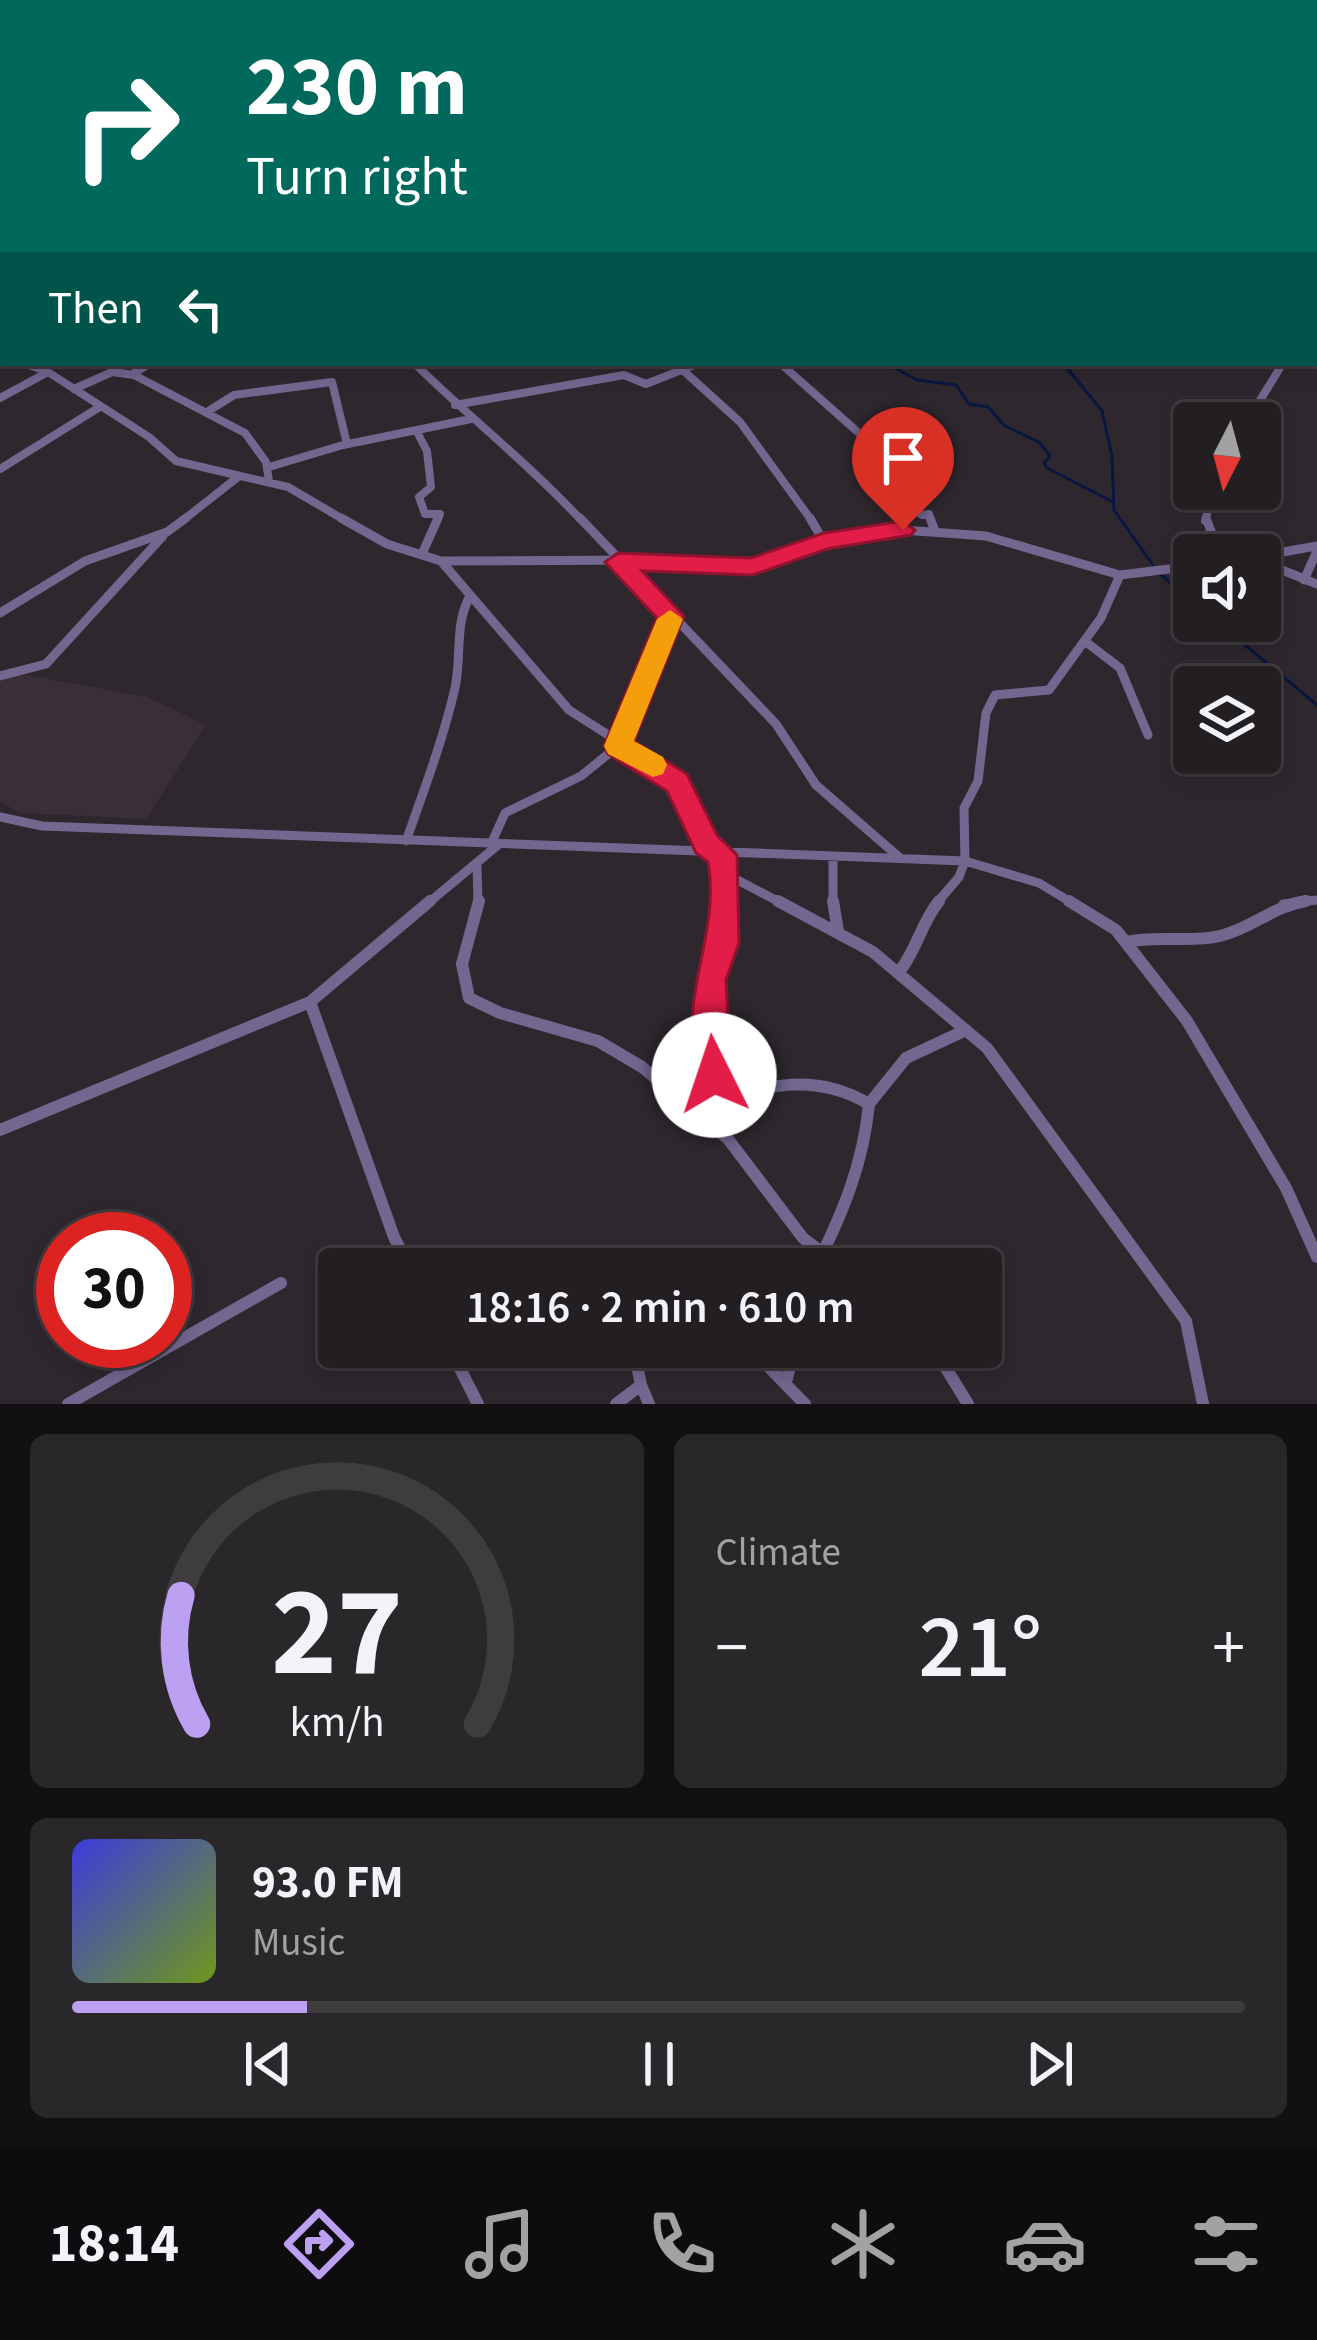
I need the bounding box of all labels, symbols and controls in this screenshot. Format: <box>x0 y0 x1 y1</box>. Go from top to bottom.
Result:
text: 230 m <box>246 28 468 148</box>
icon: right <box>48 48 204 204</box>
text: Turn right <box>246 139 468 216</box>
icon: left <box>168 276 234 342</box>
text: Then <box>48 277 144 341</box>
north arrow <box>1173 402 1281 510</box>
map controls <box>1173 402 1281 774</box>
pin <box>852 407 954 530</box>
icon: arrive <box>870 425 936 491</box>
button: sound <box>1173 534 1281 642</box>
button: layers <box>1173 666 1281 774</box>
position arrow <box>651 1012 777 1138</box>
speed limit sign: 30 <box>36 1212 192 1368</box>
text: 18:16 · 2 min · 610 m <box>466 1276 854 1340</box>
text: Climate <box>716 1525 841 1581</box>
text: 27 <box>271 1545 403 1723</box>
text: 21° <box>918 1584 1042 1712</box>
text: − <box>716 1601 748 1695</box>
text: + <box>1212 1601 1245 1695</box>
text: km/h <box>289 1692 384 1753</box>
text: 93.0 FM <box>252 1851 404 1915</box>
text: Music <box>252 1915 345 1971</box>
icon: previous <box>235 2031 301 2097</box>
icon: pause <box>626 2031 692 2097</box>
icon: next <box>1017 2031 1083 2097</box>
icon: directions <box>277 2202 361 2286</box>
icon: music <box>458 2202 542 2286</box>
icon: phone <box>640 2202 724 2286</box>
icon: climate <box>821 2202 905 2286</box>
icon: car <box>1003 2202 1087 2286</box>
icon: filters <box>1184 2202 1268 2286</box>
text: 18:14 <box>49 2206 179 2283</box>

